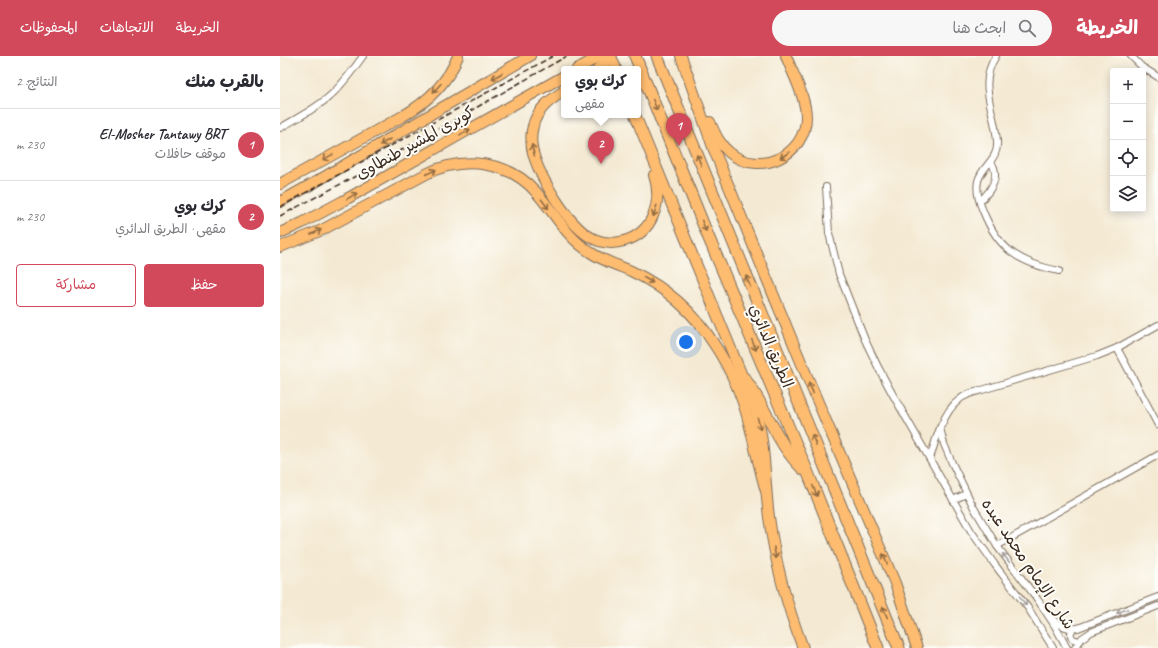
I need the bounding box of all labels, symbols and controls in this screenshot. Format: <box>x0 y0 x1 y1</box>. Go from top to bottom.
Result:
search box <box>772 10 1052 46</box>
text: الخريطة <box>1076 16 1138 40</box>
icon: search <box>1016 17 1038 39</box>
text: المحفوظات <box>20 19 78 36</box>
text: الاتجاهات <box>100 19 154 36</box>
text: الخريطة <box>176 19 219 36</box>
text: ابحث هنا <box>952 19 1006 38</box>
popup <box>561 66 641 118</box>
map controls <box>1110 68 1146 212</box>
button: + <box>1110 68 1146 104</box>
text: بالقرب منك <box>185 71 264 92</box>
one-way arrow <box>491 72 503 80</box>
text: كرك بوي <box>575 72 627 91</box>
text: النتائج: 2 <box>16 74 58 90</box>
one-way arrow <box>433 83 442 93</box>
text: مقهى <box>575 96 605 112</box>
one-way arrow <box>651 99 659 111</box>
street label: كوبرى المشير طنطاوى <box>352 102 478 184</box>
button: − <box>1110 104 1146 140</box>
pin: 1 <box>666 113 692 146</box>
text: El-Mosher Tantawy BRT <box>99 125 226 144</box>
one-way arrow <box>459 127 471 135</box>
pin: 2 <box>588 131 614 164</box>
text: 230 m <box>16 137 44 153</box>
text: 1 <box>248 137 254 153</box>
one-way arrow <box>379 138 391 146</box>
button: locate <box>1110 140 1146 176</box>
one-way arrow <box>529 144 536 157</box>
text: موقف حافلات <box>155 146 226 162</box>
one-way arrow <box>779 152 791 160</box>
one-way arrow <box>322 154 334 162</box>
one-way arrow <box>695 155 703 167</box>
one-way arrow <box>425 168 437 175</box>
button: layers <box>1110 176 1146 212</box>
one-way arrow <box>346 191 358 199</box>
text: كرك بوي <box>174 197 226 216</box>
one-way arrow <box>541 199 550 210</box>
one-way arrow <box>651 204 658 217</box>
text: 230 m <box>16 209 44 225</box>
text: 2 <box>248 209 254 225</box>
one-way arrow <box>700 219 708 231</box>
text: مقهى · الطريق الدائري <box>115 221 226 237</box>
one-way arrow <box>310 228 322 235</box>
button: مشاركة <box>16 264 136 307</box>
button: حفظ <box>144 264 264 307</box>
one-way arrow <box>744 275 752 287</box>
one-way arrow <box>642 276 654 284</box>
street label: الطريق الدائري <box>743 301 798 391</box>
your location <box>676 332 696 352</box>
one-way arrow <box>751 339 758 351</box>
one-way arrow <box>807 382 815 394</box>
one-way arrow <box>756 417 764 430</box>
one-way arrow <box>809 434 817 446</box>
one-way arrow <box>812 485 819 497</box>
street label: شارع الإمام محمد عبده <box>975 495 1079 634</box>
one-way arrow <box>771 546 779 559</box>
one-way arrow <box>881 553 888 565</box>
one-way arrow <box>1002 553 1010 564</box>
one-way arrow <box>1019 595 1027 606</box>
one-way arrow <box>881 606 888 618</box>
one-way arrow <box>1116 607 1128 615</box>

